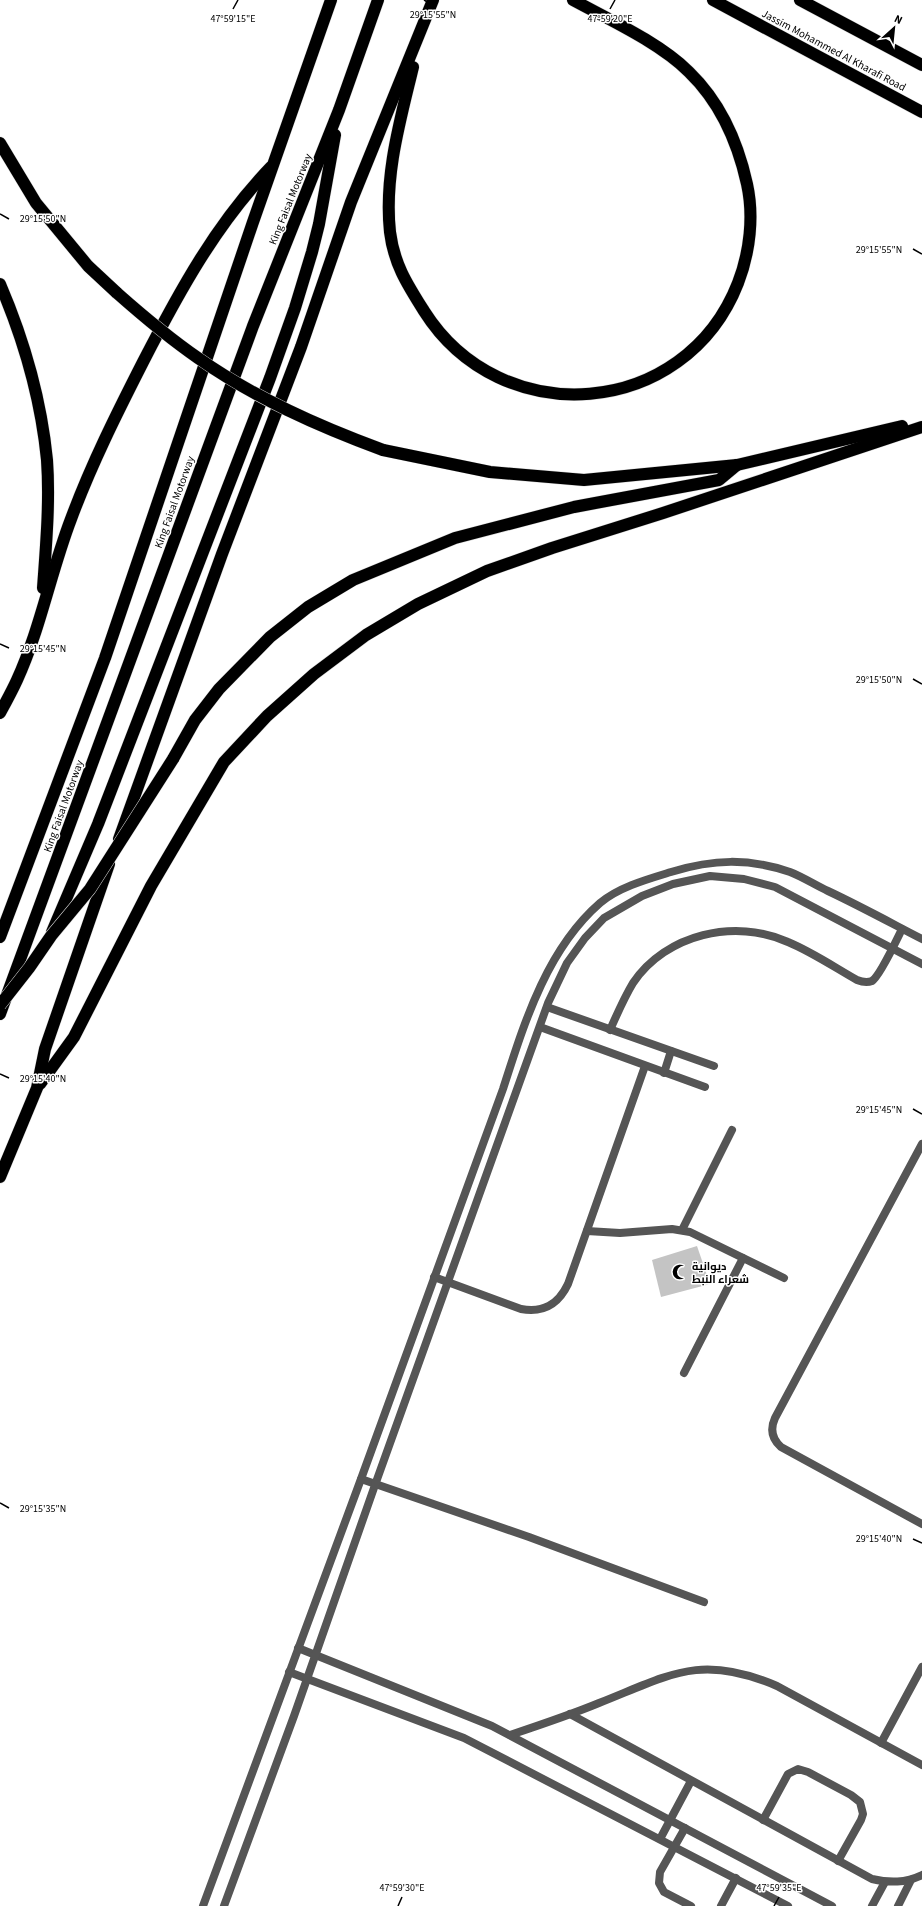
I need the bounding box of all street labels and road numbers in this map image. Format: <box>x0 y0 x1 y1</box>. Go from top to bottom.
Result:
street label: Jassim Mohammed Al Kharafi Road <box>759 6 908 95</box>
street label: King Faisal Motorway <box>265 151 316 247</box>
street label: King Faisal Motorway <box>151 454 198 550</box>
street label: King Faisal Motorway <box>40 758 87 854</box>

